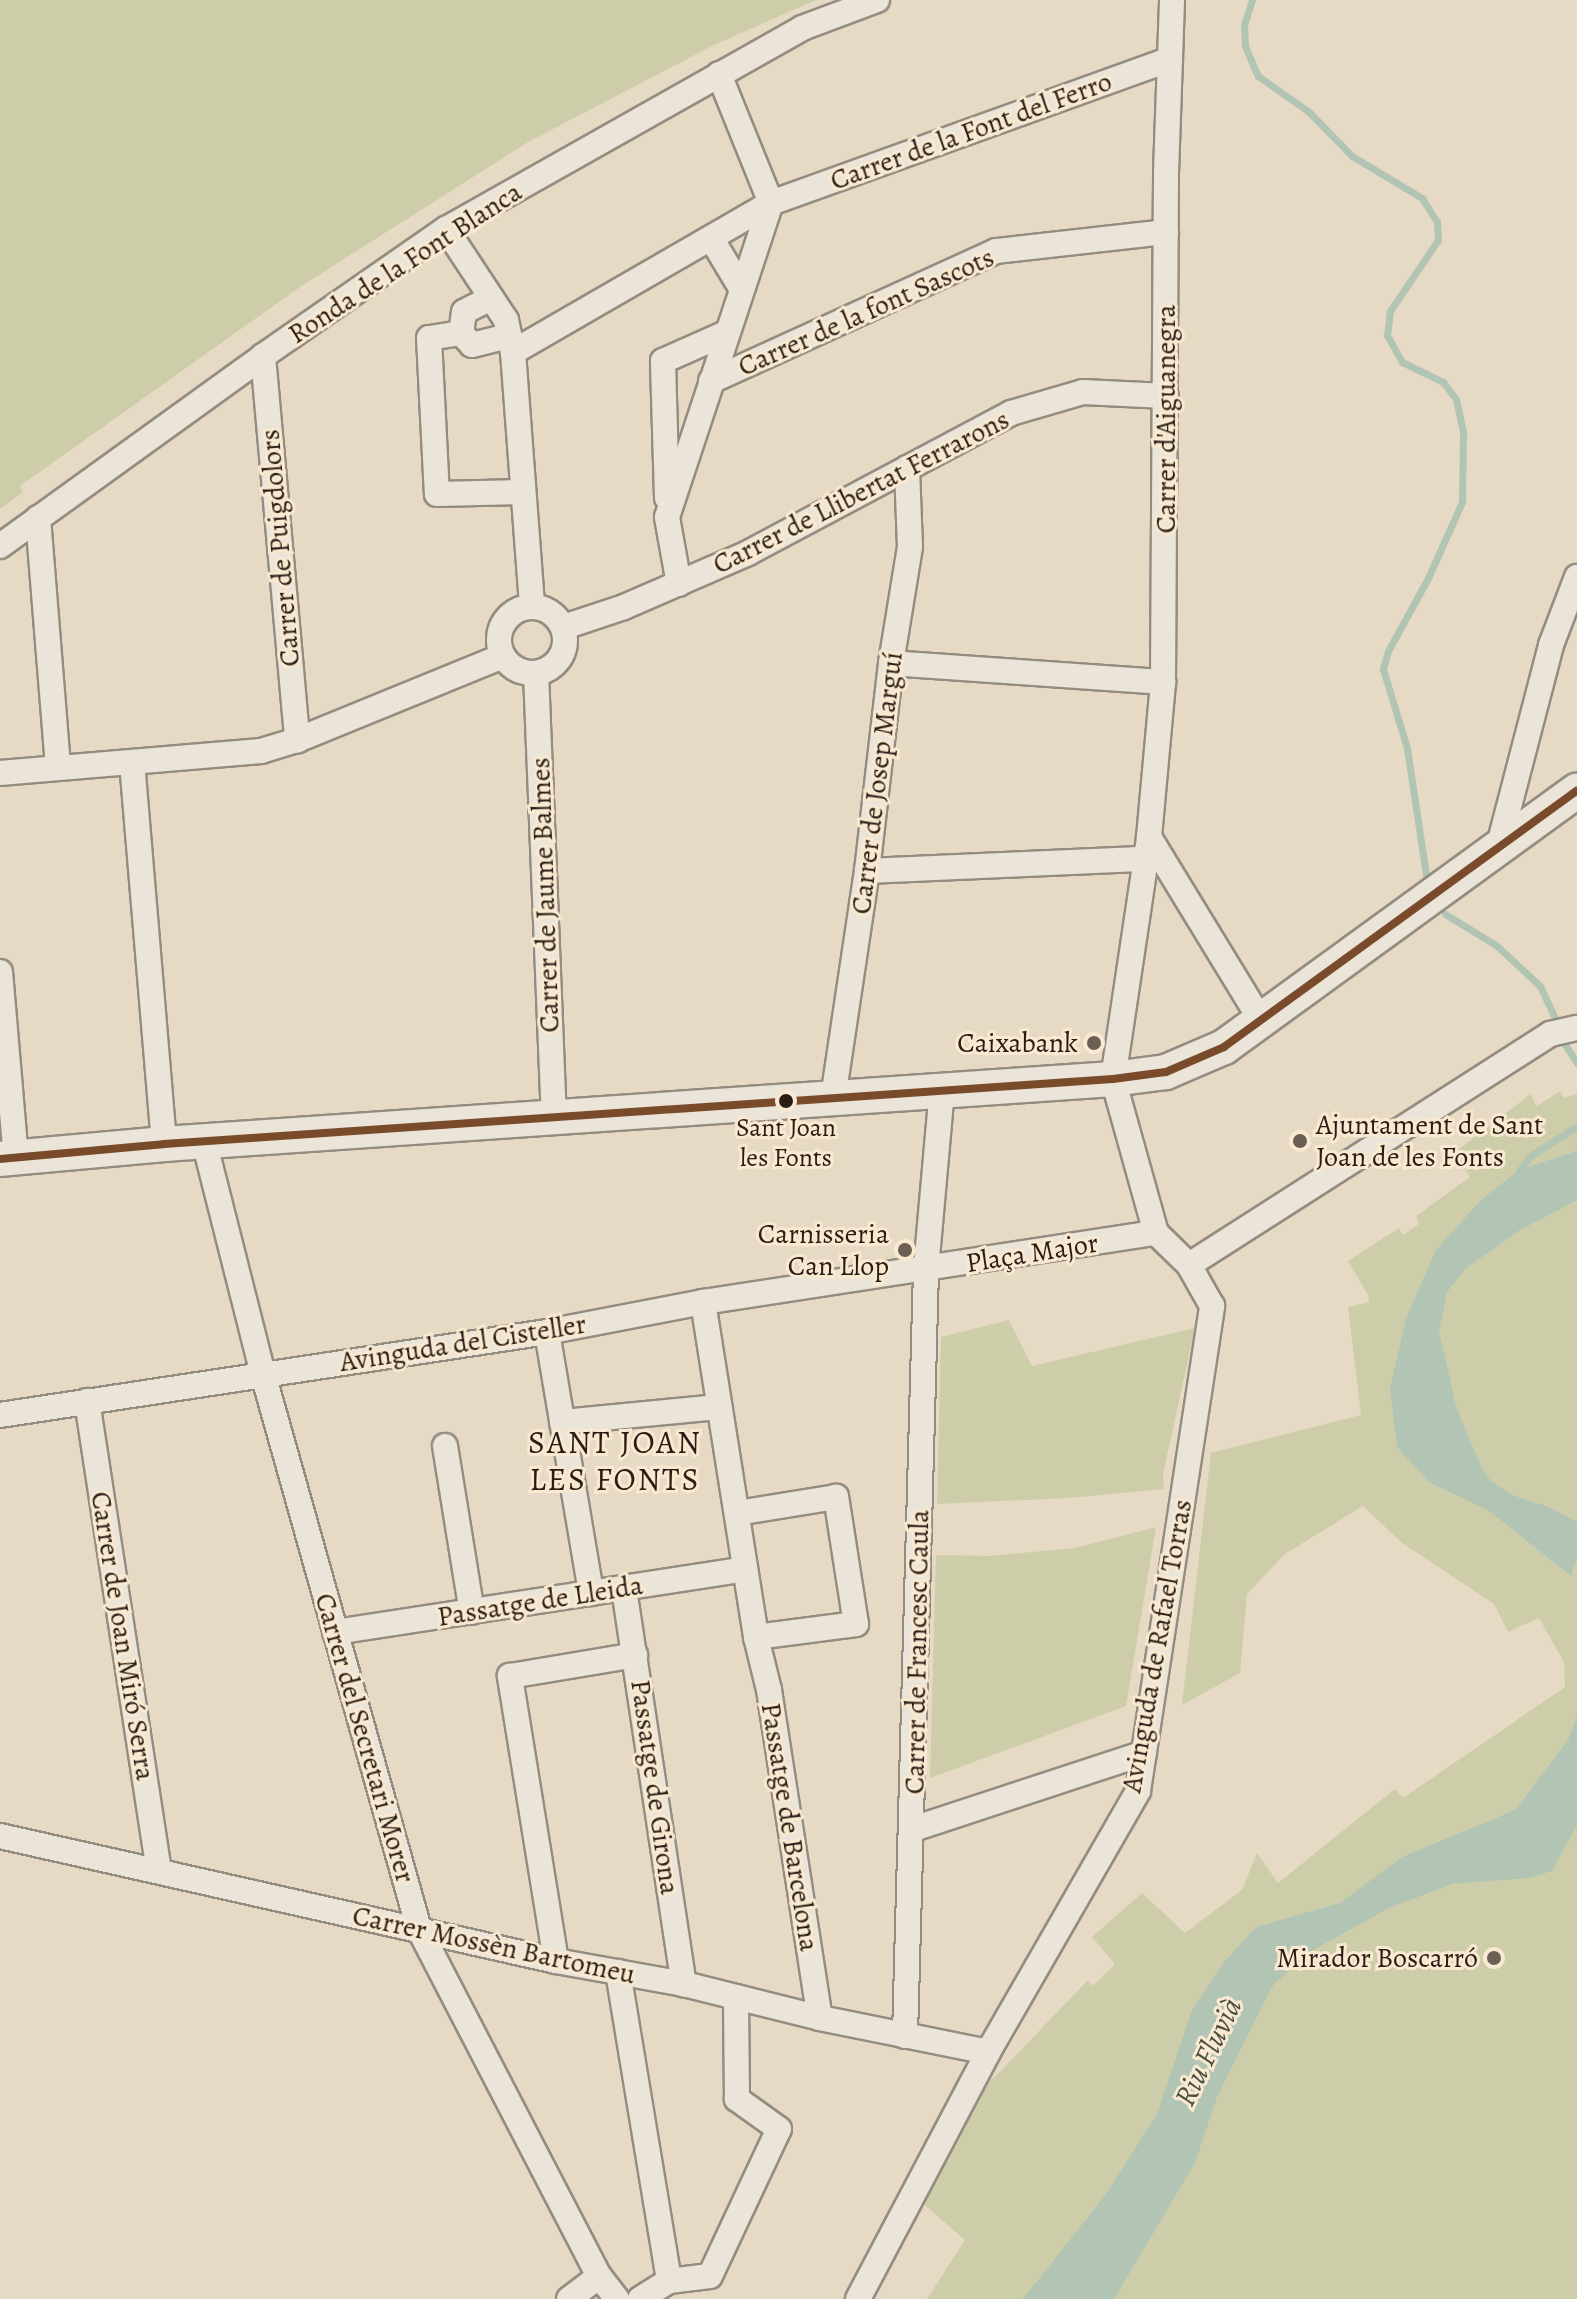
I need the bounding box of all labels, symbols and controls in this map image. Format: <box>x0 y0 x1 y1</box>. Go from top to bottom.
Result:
street label: Carrer de la Font del Ferro <box>826 64 1116 198</box>
street label: Ronda de la Font Blanca <box>282 175 528 351</box>
street label: Carrer de la font Sascots <box>733 240 999 384</box>
street label: Carrer d'Aiguanegra <box>1149 305 1183 533</box>
street label: Carrer de Llibertat Ferrarons <box>707 403 1015 581</box>
street label: Carrer de Puigdolors <box>253 428 307 668</box>
street label: Carrer de Josep Marguí <box>844 650 910 916</box>
street label: Carrer de Jaume Balmes <box>523 757 567 1033</box>
place label: Caixabank <box>957 1026 1078 1060</box>
marker: Caixabank <box>1085 1034 1103 1052</box>
marker: Sant Joan les Fonts <box>778 1093 794 1109</box>
place label: Ajuntament de Sant Joan de les Fonts <box>1316 1108 1543 1174</box>
place label: Sant Joan les Fonts <box>736 1112 836 1174</box>
marker: Ajuntament de Sant Joan de les Fonts <box>1291 1132 1309 1150</box>
place label: Carnisseria Can Llop <box>758 1217 889 1283</box>
street label: Plaça Major <box>963 1226 1101 1280</box>
marker: Carnisseria Can Llop <box>896 1241 914 1259</box>
street label: Avinguda del Cisteller <box>337 1307 589 1379</box>
district label: SANT JOAN LES FONTS <box>528 1424 702 1499</box>
street label: Carrer de Joan Miró Serra <box>84 1489 162 1783</box>
street label: Avinguda de Rafael Torras <box>1115 1497 1199 1795</box>
street label: Carrer de Francesc Caula <box>898 1509 936 1795</box>
street label: Passatge de Lleida <box>435 1568 645 1634</box>
street label: Carrer del Secretari Morer <box>308 1589 422 1887</box>
street label: Passatge de Girona <box>623 1677 687 1897</box>
street label: Passatge de Barcelona <box>754 1700 826 1954</box>
street label: Carrer Mossèn Bartomeu <box>350 1899 638 1991</box>
place label: Mirador Boscarró <box>1277 1941 1478 1975</box>
marker: Mirador Boscarró <box>1485 1949 1503 1967</box>
water label: Riu Fluvià <box>1166 1992 1250 2112</box>

